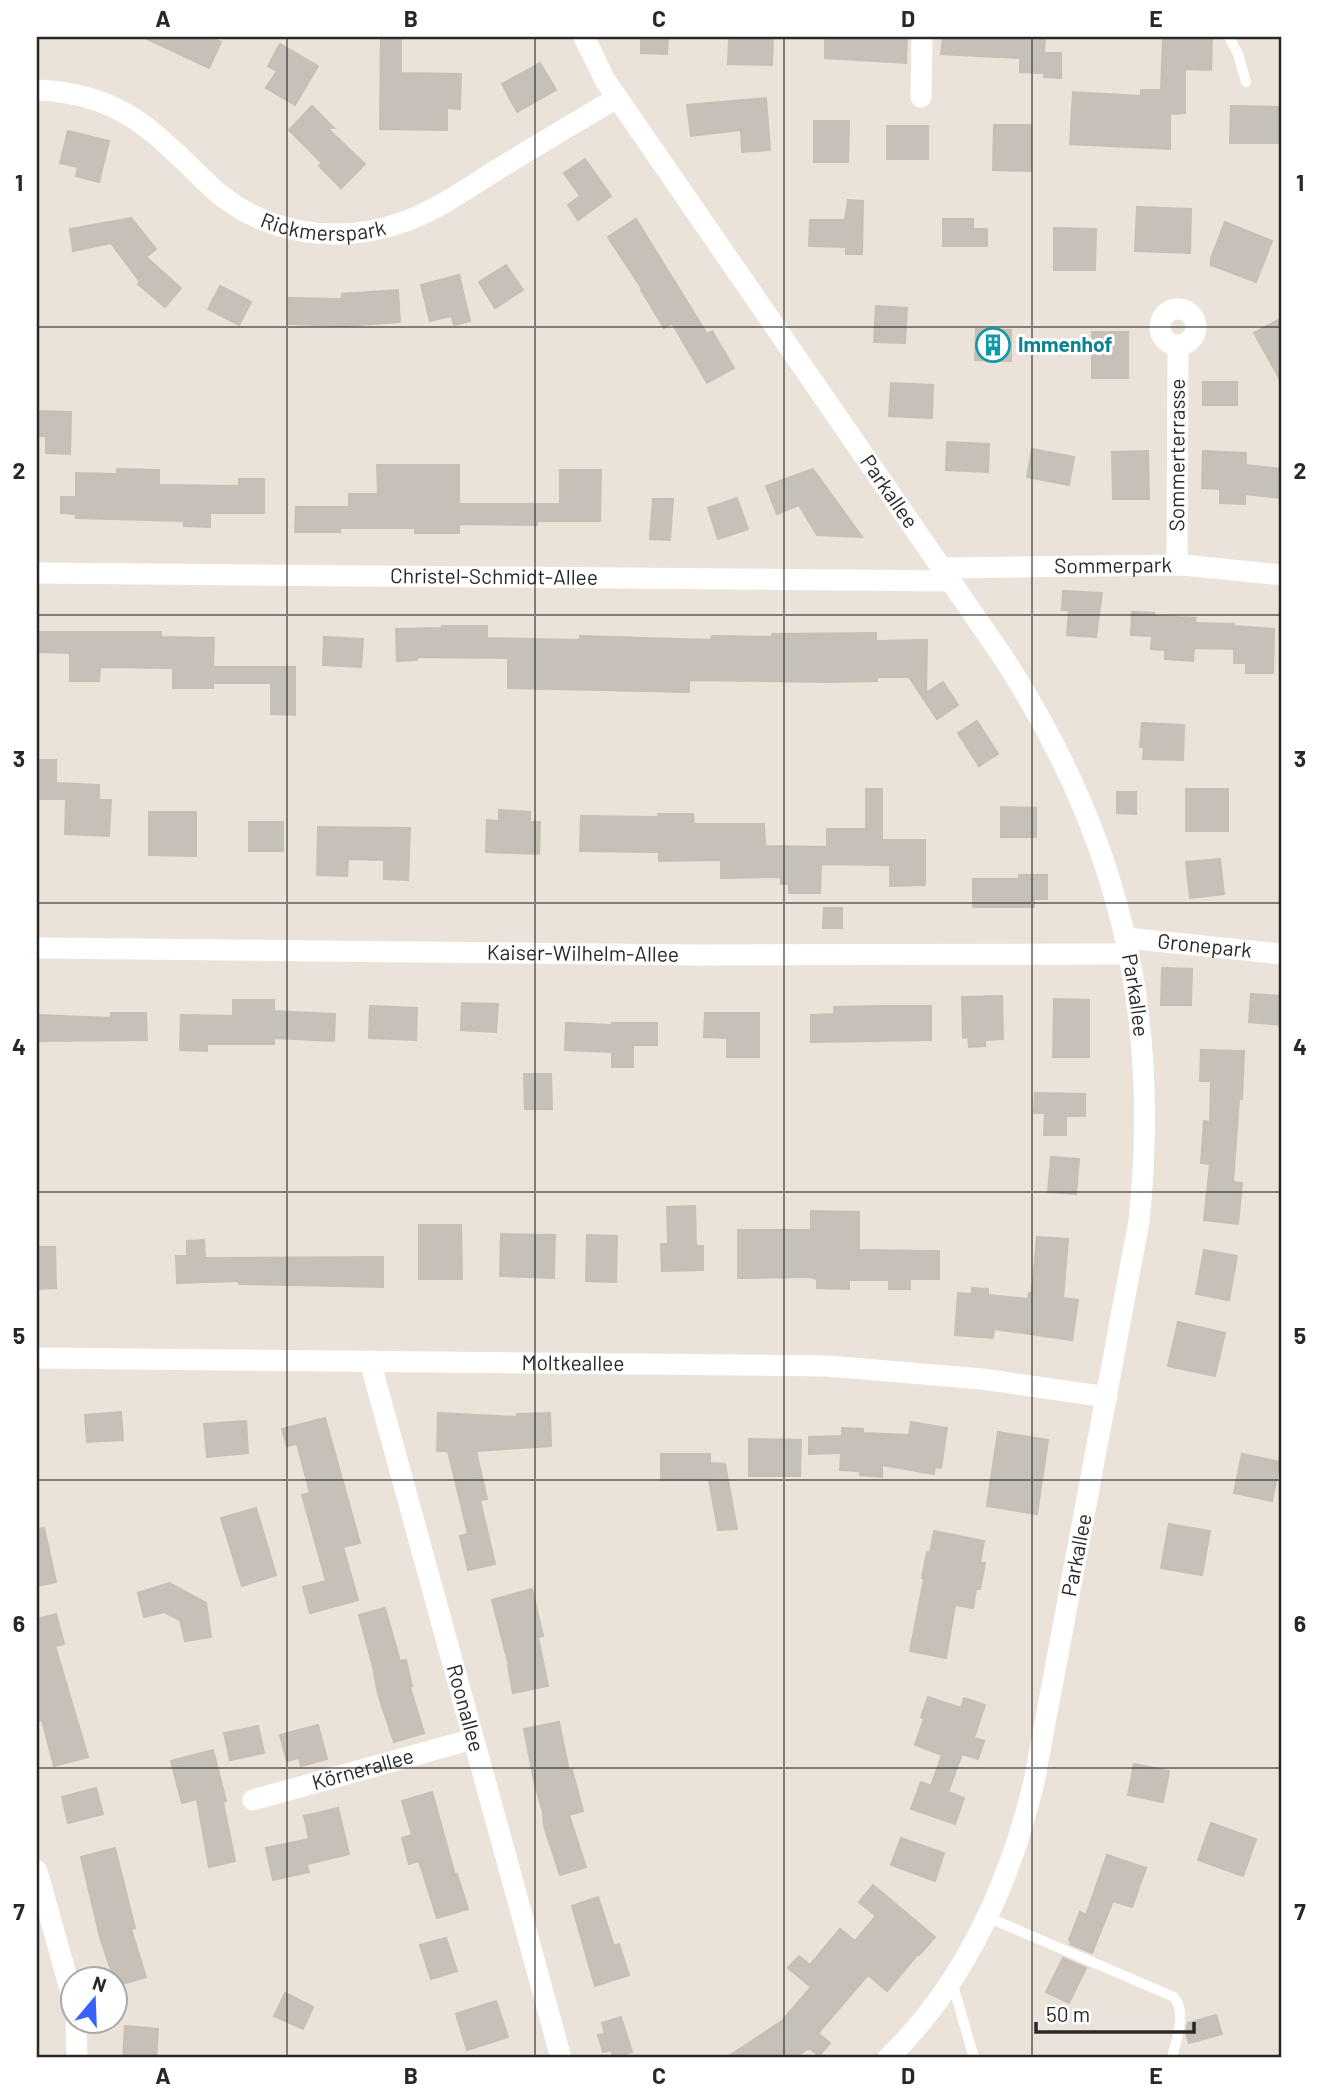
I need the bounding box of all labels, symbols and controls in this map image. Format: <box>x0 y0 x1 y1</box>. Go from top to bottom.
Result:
text: A <box>155 4 171 32</box>
text: B <box>404 4 418 32</box>
text: C <box>652 4 666 32</box>
text: D <box>901 4 915 32</box>
text: E <box>1149 4 1163 32</box>
text: 1 <box>15 168 23 196</box>
text: 1 <box>1296 168 1304 196</box>
street label: Rickmerspark <box>258 206 388 245</box>
building icon: Immenhof <box>974 326 1012 364</box>
place label: Immenhof <box>1018 331 1112 356</box>
street label: Sommerterrasse <box>1163 378 1189 532</box>
street label: Parkallee <box>856 449 924 533</box>
text: 2 <box>13 456 25 484</box>
text: 2 <box>1294 456 1306 484</box>
street label: Sommerpark <box>1054 551 1172 578</box>
street label: Christel-Schmidt-Allee <box>390 562 598 589</box>
text: 3 <box>13 744 25 772</box>
text: 3 <box>1294 744 1306 772</box>
street label: Gronepark <box>1156 927 1253 962</box>
street label: Kaiser-Wilhelm-Allee <box>487 939 679 966</box>
street label: Parkallee <box>1118 951 1155 1038</box>
text: 4 <box>12 1032 26 1060</box>
text: 4 <box>1293 1032 1307 1060</box>
text: 5 <box>13 1321 25 1349</box>
text: 5 <box>1294 1321 1306 1349</box>
street label: Moltkeallee <box>521 1349 625 1375</box>
street label: Parkallee <box>1055 1511 1096 1598</box>
text: 6 <box>13 1609 25 1637</box>
text: 6 <box>1294 1609 1306 1637</box>
street label: Roonallee <box>443 1661 491 1754</box>
street label: Körnerallee <box>309 1742 416 1794</box>
text: 7 <box>13 1897 25 1925</box>
text: 7 <box>1294 1897 1306 1925</box>
north arrow <box>60 1966 130 2036</box>
text: N <box>90 1971 109 1996</box>
scale bar <box>1036 1990 1193 2034</box>
text: 50 m <box>1046 2001 1090 2026</box>
text: A <box>155 2061 171 2089</box>
text: B <box>404 2061 418 2089</box>
text: C <box>652 2061 666 2089</box>
text: D <box>901 2061 915 2089</box>
text: E <box>1149 2061 1163 2089</box>

